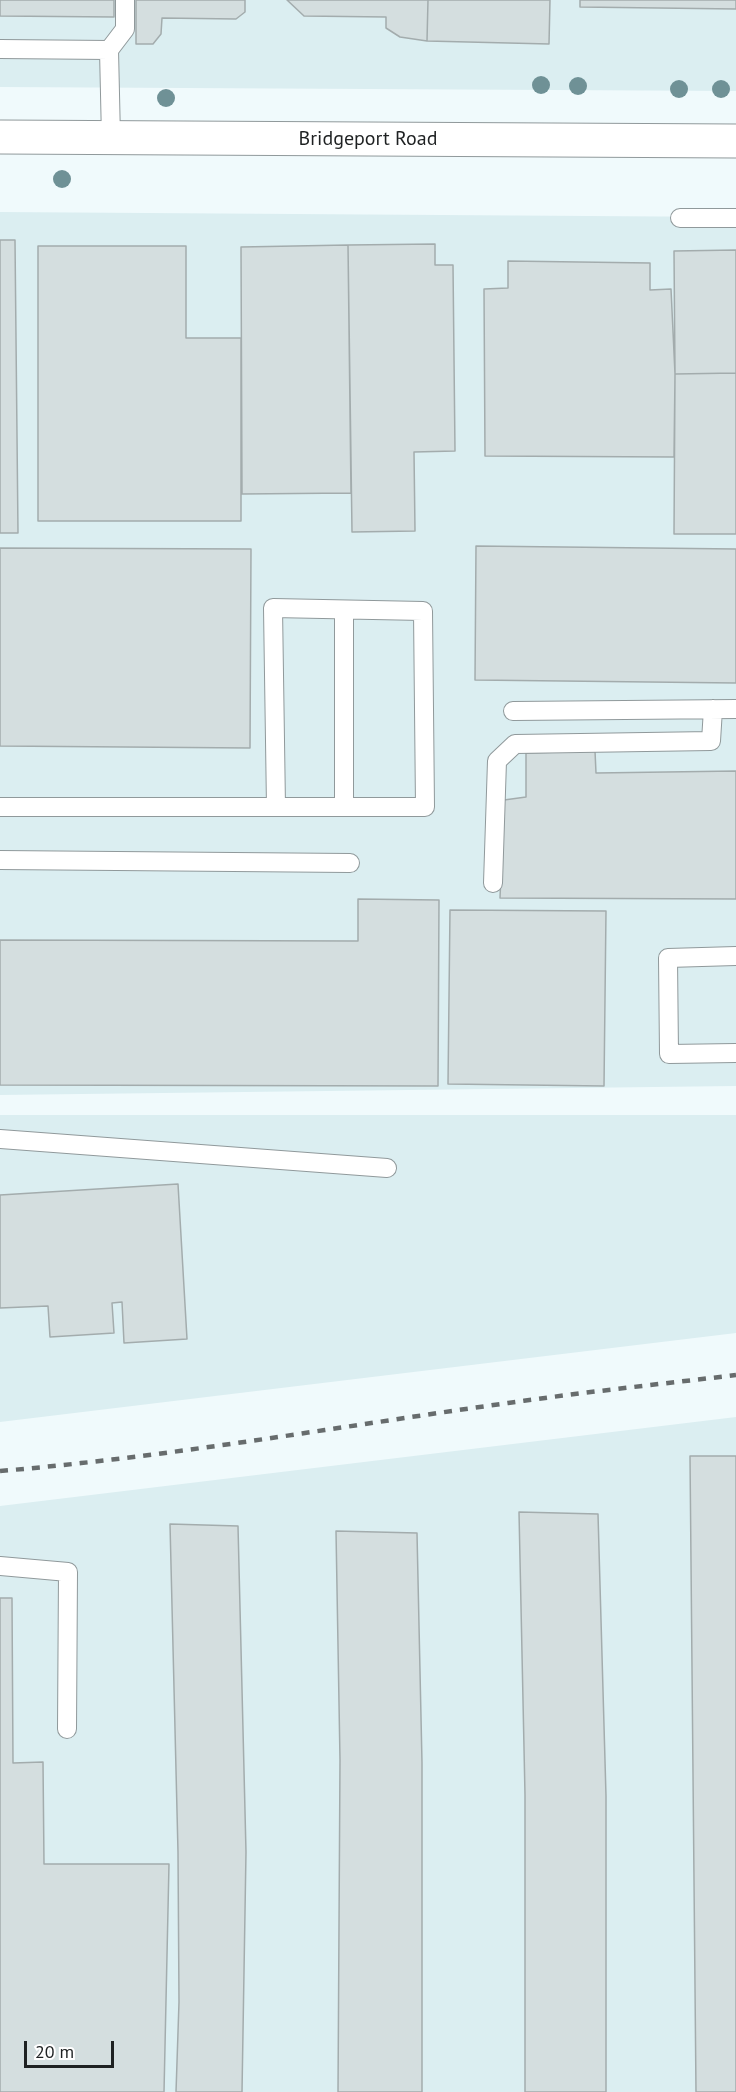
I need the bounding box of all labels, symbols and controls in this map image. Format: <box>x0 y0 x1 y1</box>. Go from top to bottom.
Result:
street label: Bridgeport Road <box>299 127 437 151</box>
scale bar <box>27 2029 117 2067</box>
text: 20 m <box>35 2040 74 2063</box>

